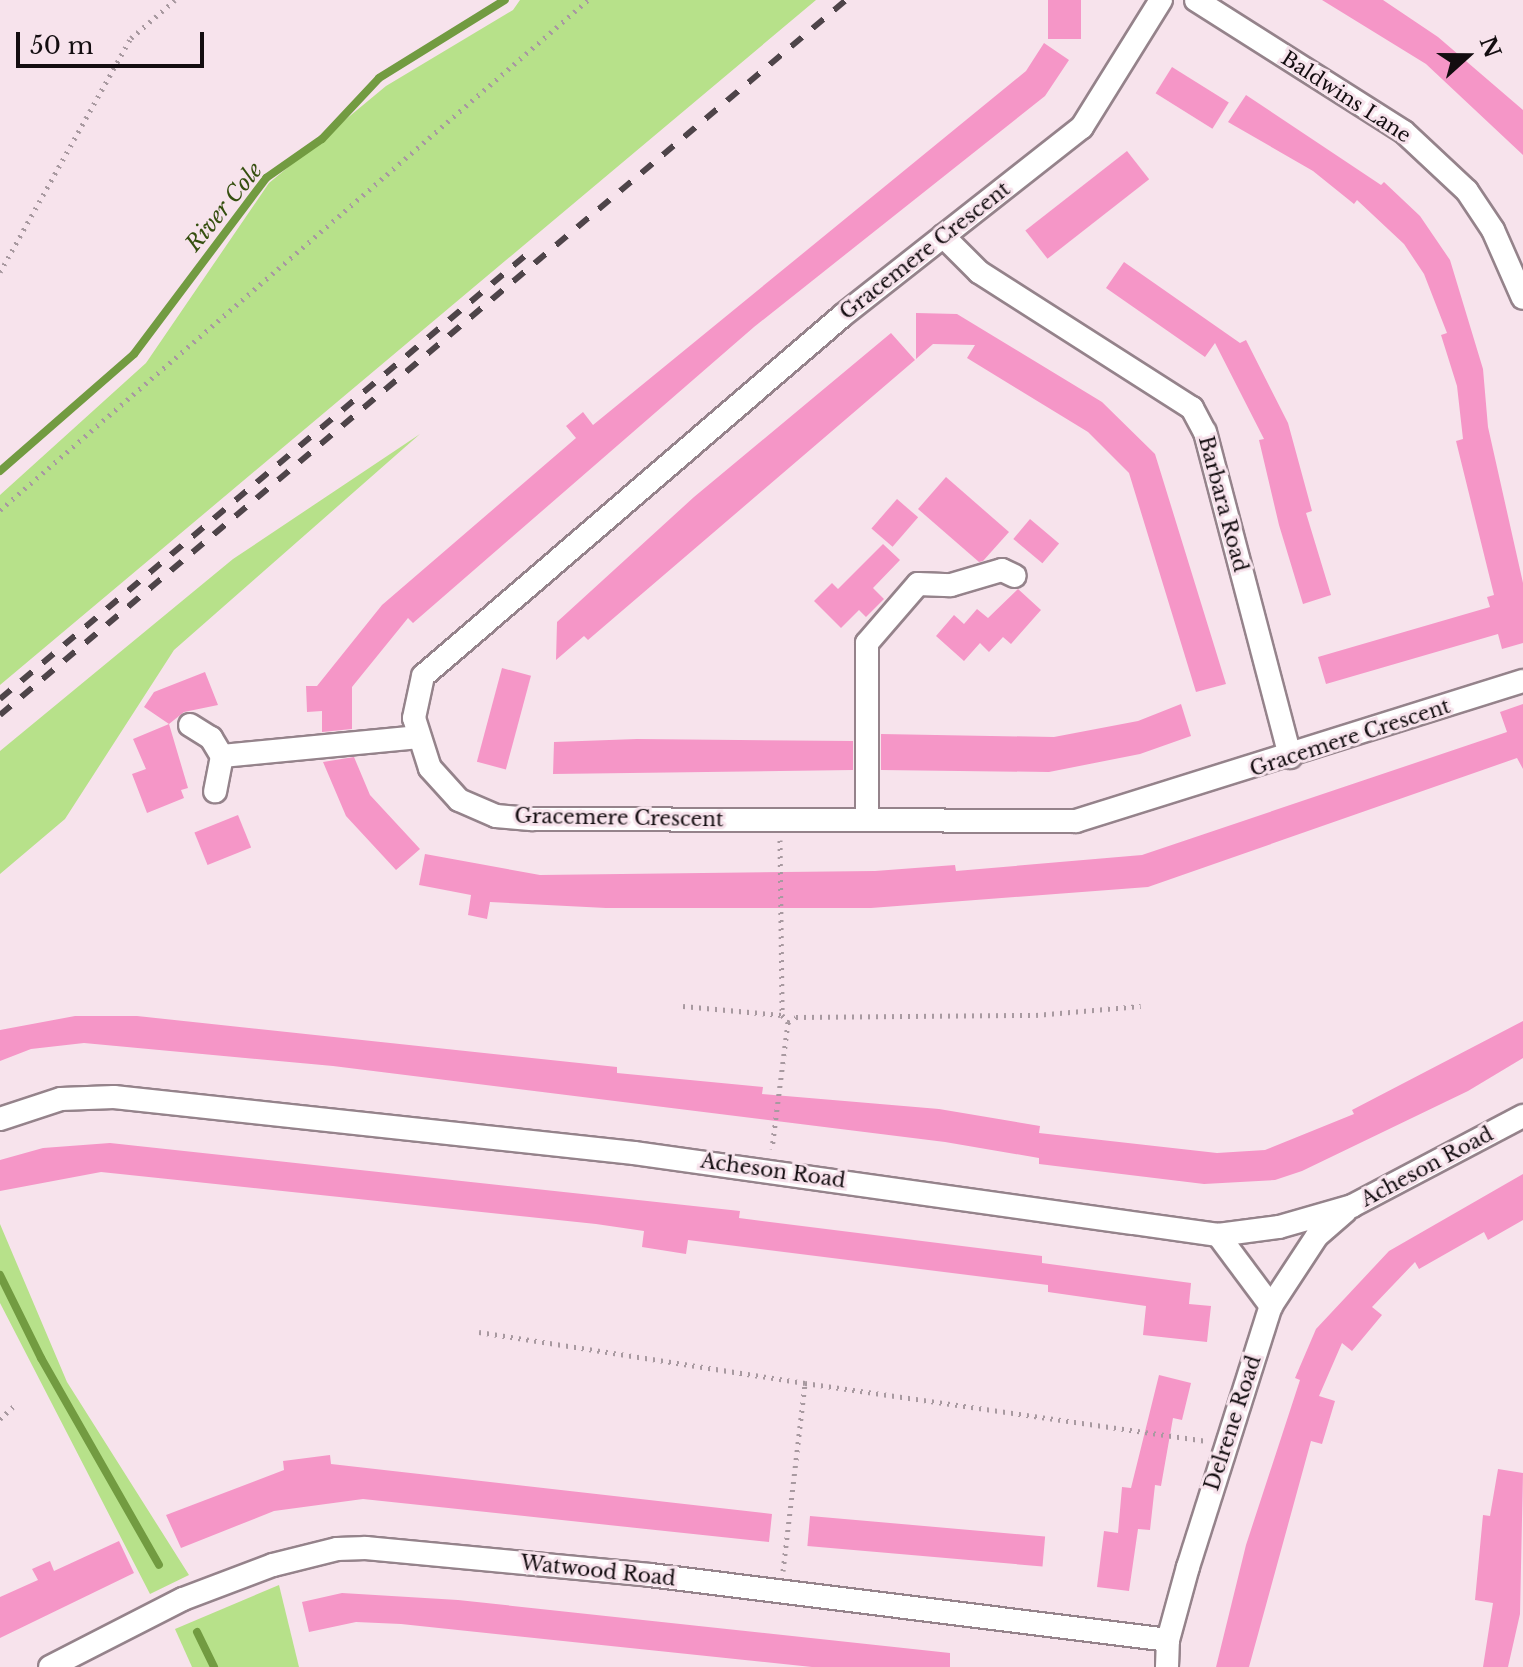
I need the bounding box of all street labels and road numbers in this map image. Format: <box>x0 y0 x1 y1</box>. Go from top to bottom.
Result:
street label: Baldwins Lane <box>1277 46 1415 148</box>
street label: Gracemere Crescent <box>835 177 1015 325</box>
street label: Barbara Road <box>1193 433 1253 575</box>
street label: Gracemere Crescent <box>1247 694 1453 782</box>
street label: Gracemere Crescent <box>514 804 724 832</box>
street label: Acheson Road <box>1357 1122 1497 1212</box>
street label: Acheson Road <box>699 1149 847 1193</box>
street label: Delrene Road <box>1200 1352 1266 1494</box>
street label: Watwood Road <box>519 1551 677 1591</box>

